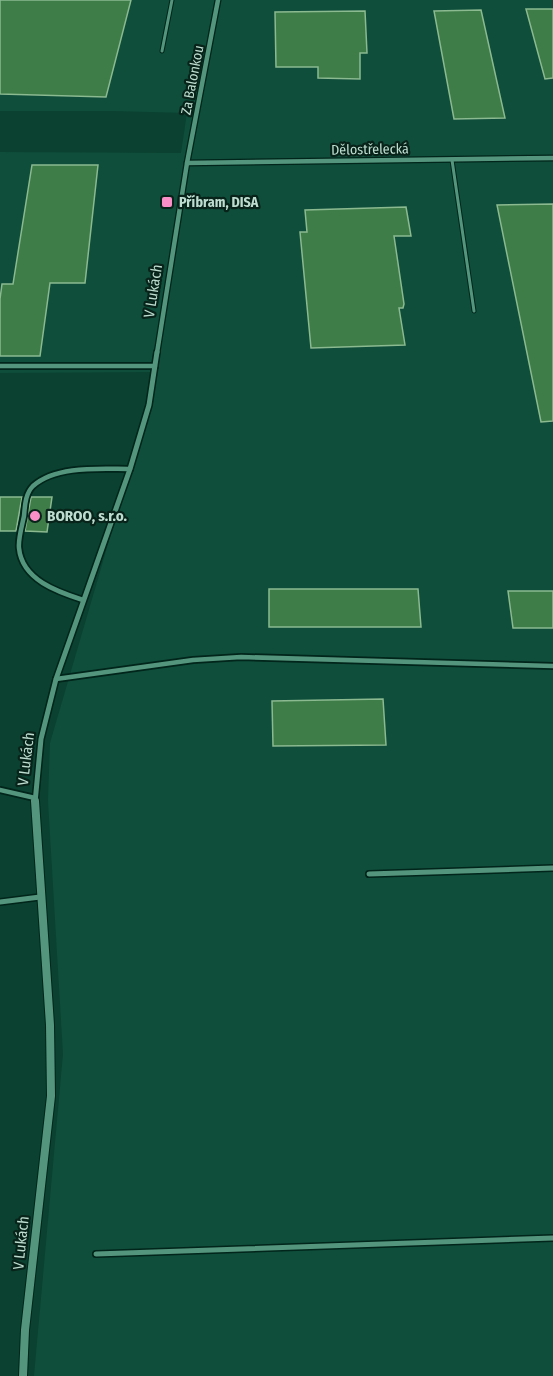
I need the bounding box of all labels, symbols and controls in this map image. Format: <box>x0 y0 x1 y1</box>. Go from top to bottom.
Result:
street label: Za Balonkou <box>177 44 208 116</box>
street label: Dělostřelecká <box>331 140 409 159</box>
place label: Příbram, DISA <box>179 194 259 211</box>
marker: Příbram, DISA <box>160 195 174 209</box>
street label: V Lukách <box>140 263 166 319</box>
place label: BOROO, s.r.o. <box>47 507 128 525</box>
marker: BOROO, s.r.o. <box>28 509 42 523</box>
street label: V Lukách <box>14 731 38 787</box>
street label: V Lukách <box>9 1215 33 1271</box>

